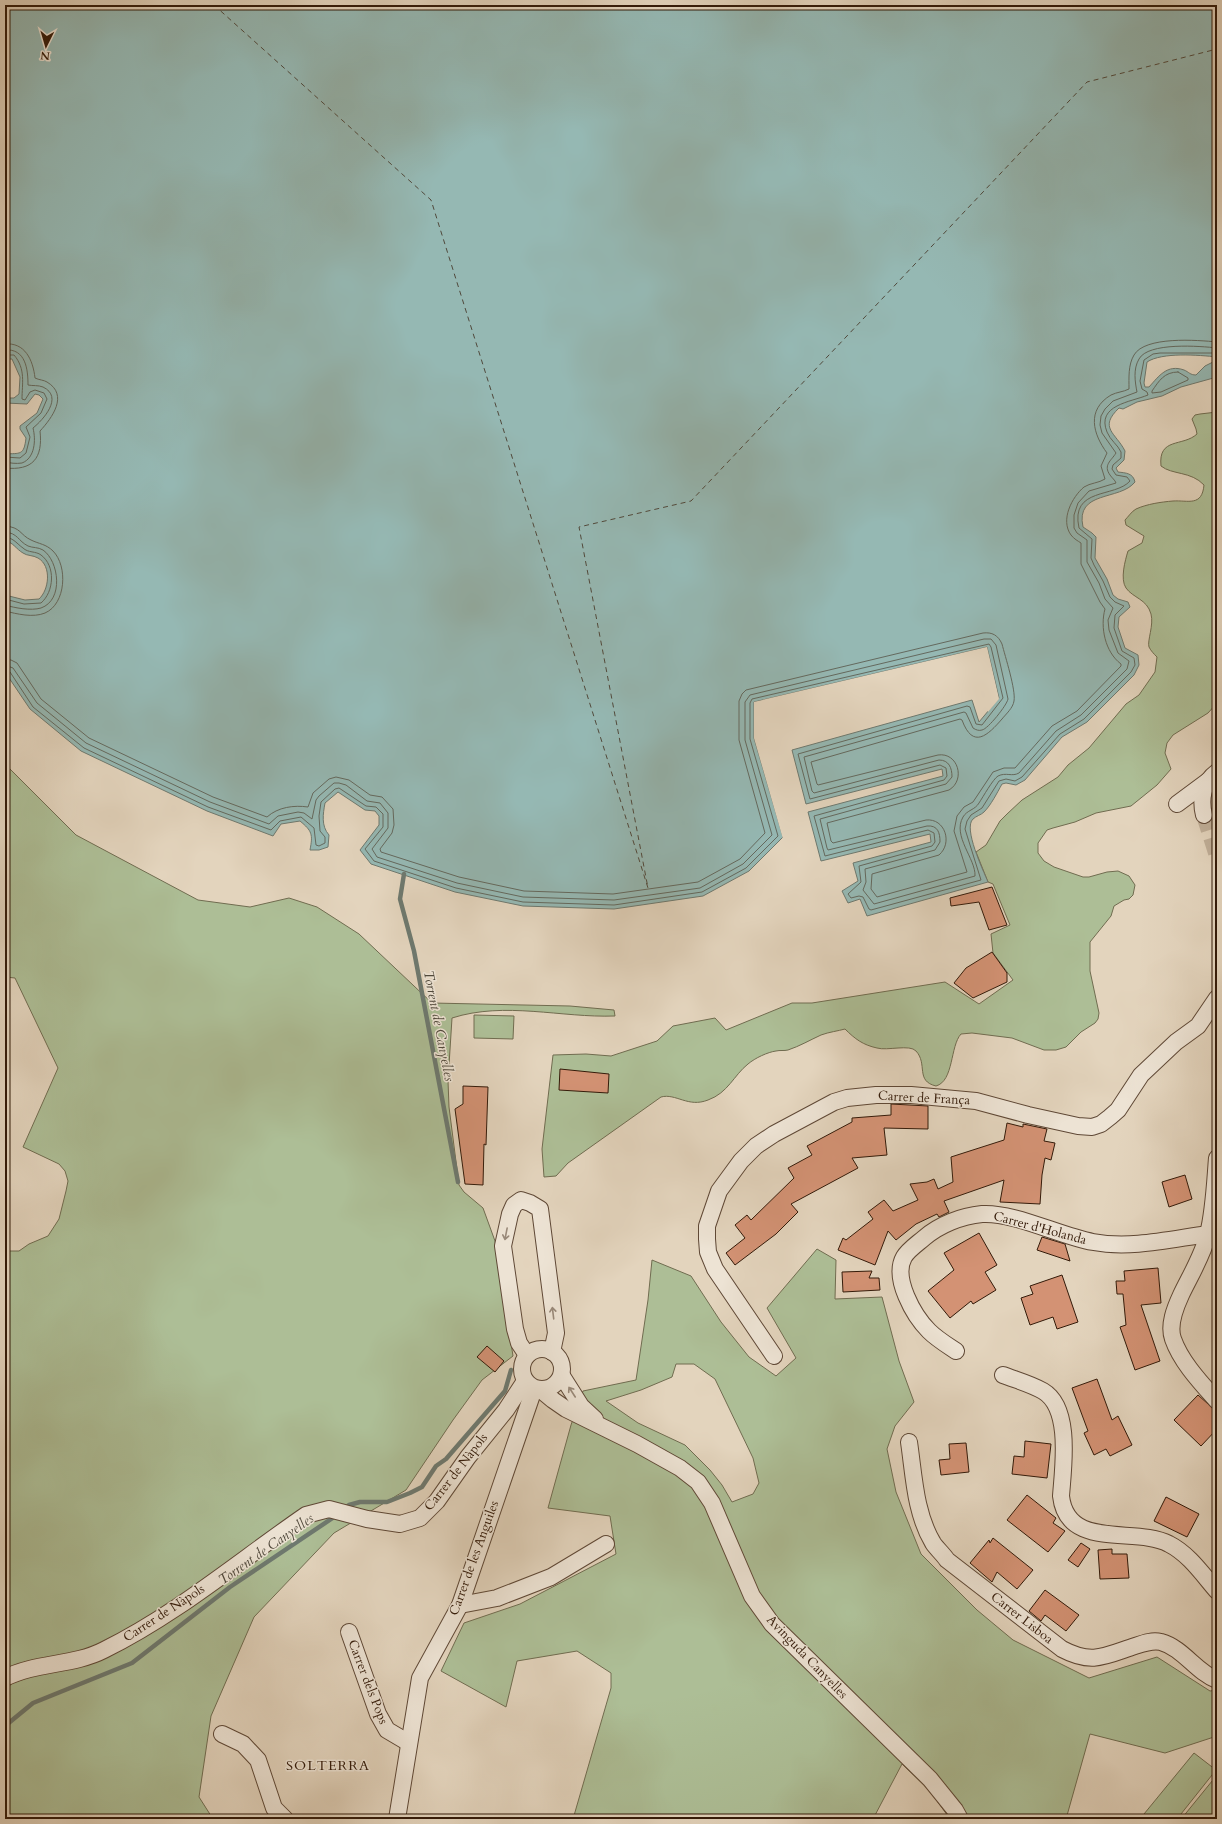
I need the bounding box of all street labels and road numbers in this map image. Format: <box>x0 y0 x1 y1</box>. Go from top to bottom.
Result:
street label: Carrer de França <box>877 1087 971 1109</box>
street label: Carrer d'Holanda <box>991 1207 1089 1249</box>
street label: Carrer de Nàpols <box>420 1429 492 1515</box>
street label: Carrer de les Anguiles <box>445 1498 503 1618</box>
street label: Carrer de Nàpols <box>120 1580 208 1646</box>
street label: Carrer Lisboa <box>987 1588 1057 1648</box>
street label: Avinguda Canyelles <box>762 1611 852 1703</box>
street label: Carrer dels Pops <box>344 1637 392 1727</box>

